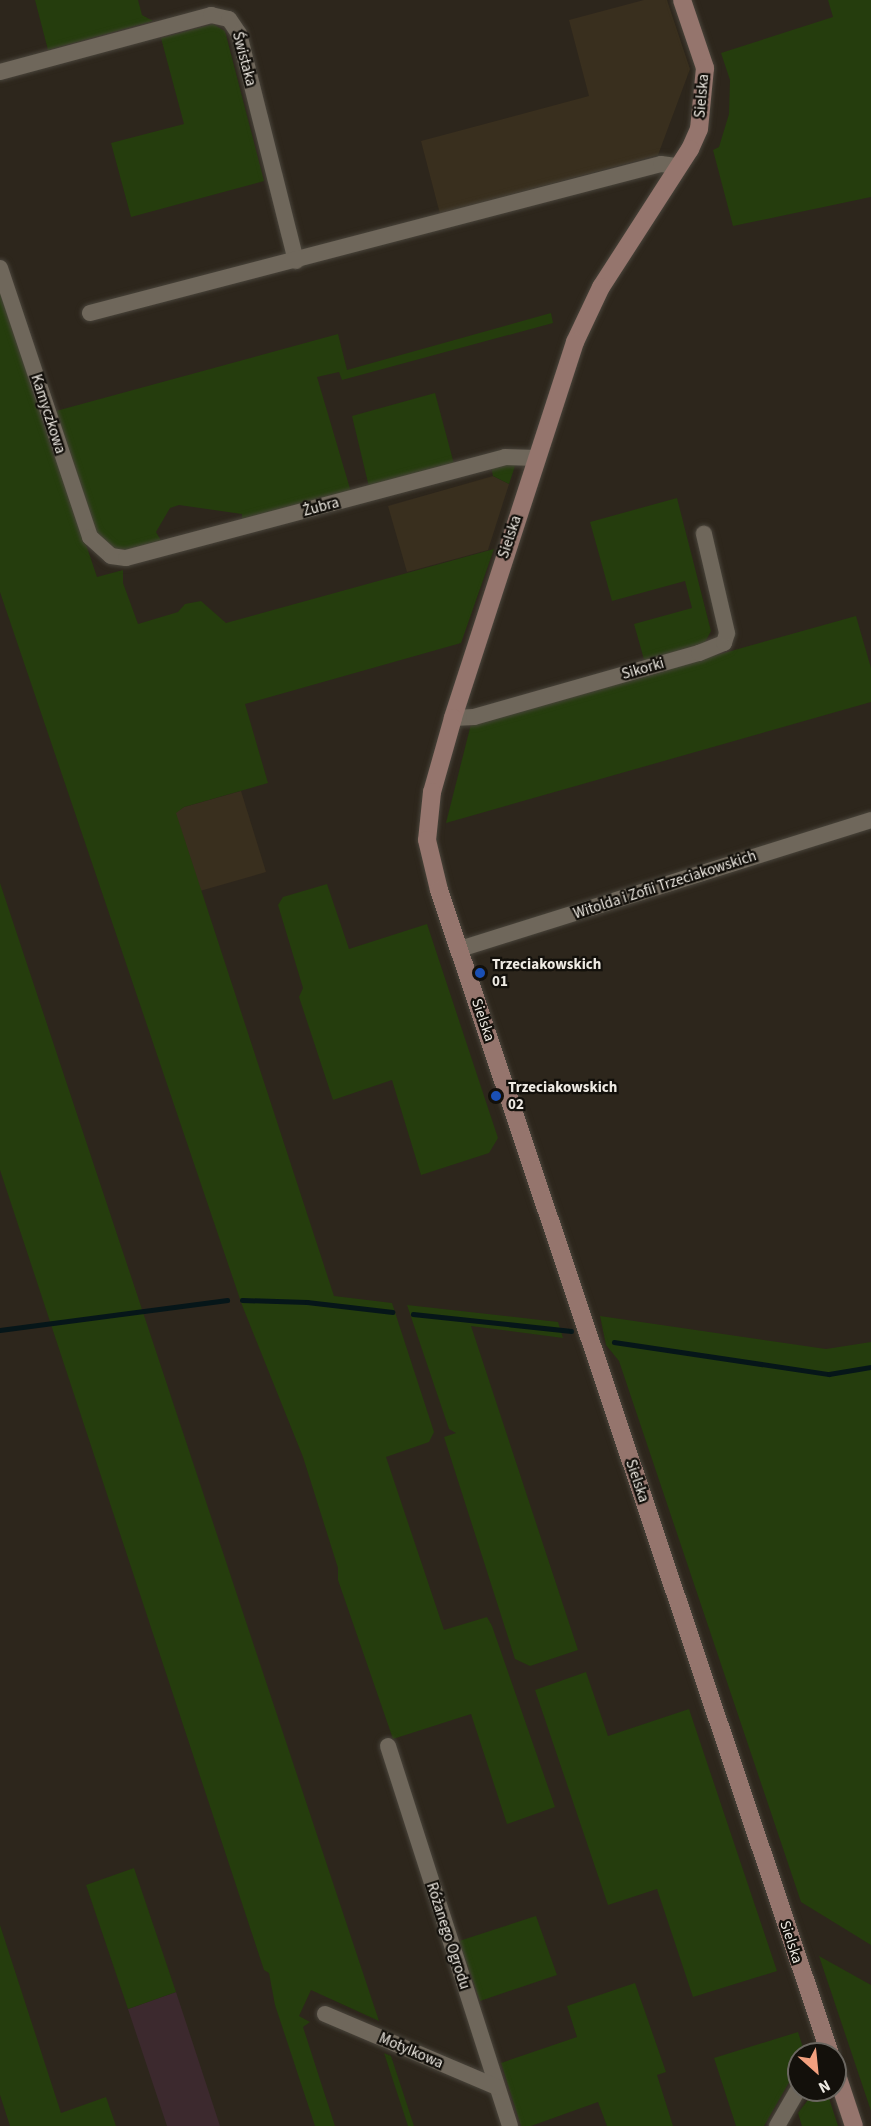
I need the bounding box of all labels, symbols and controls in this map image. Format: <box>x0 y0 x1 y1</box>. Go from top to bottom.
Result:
street label: Świstaka <box>228 30 260 88</box>
street label: Sielska <box>691 73 713 119</box>
street label: Kamyczkowa <box>27 372 69 456</box>
street label: Żubra <box>301 494 341 520</box>
street label: Sielska <box>495 513 525 561</box>
street label: Sikorki <box>620 654 666 684</box>
street label: Witolda i Zofii Trzeciakowskich <box>571 847 759 923</box>
place label: Trzeciakowskich 01 <box>492 955 601 990</box>
marker: Trzeciakowskich 01 <box>473 966 487 980</box>
street label: Sielska <box>467 996 499 1044</box>
place label: Trzeciakowskich 02 <box>508 1078 617 1113</box>
marker: Trzeciakowskich 02 <box>489 1089 503 1103</box>
street label: Sielska <box>621 1457 653 1505</box>
street label: Różanego Ogrodu <box>422 1880 474 1992</box>
street label: Sielska <box>776 1918 806 1966</box>
street label: Motylkowa <box>376 2029 446 2073</box>
north arrow <box>787 2042 847 2102</box>
text: N <box>815 2074 834 2098</box>

